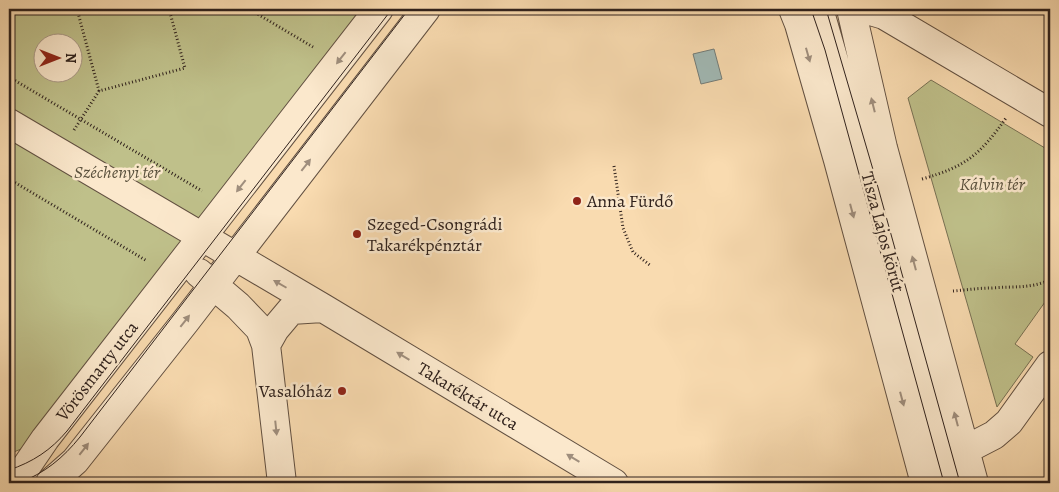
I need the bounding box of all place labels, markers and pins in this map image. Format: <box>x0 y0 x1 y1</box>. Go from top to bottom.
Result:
place label: Anna Fürdő <box>586 189 673 213</box>
marker: Anna Fürdő <box>571 195 583 207</box>
place label: Szeged-Csongrádi Takarékpénztár <box>367 212 503 257</box>
marker: Szeged-Csongrádi Takarékpénztár <box>351 228 363 240</box>
place label: Vasalóház <box>258 379 332 403</box>
marker: Vasalóház <box>336 385 348 397</box>

